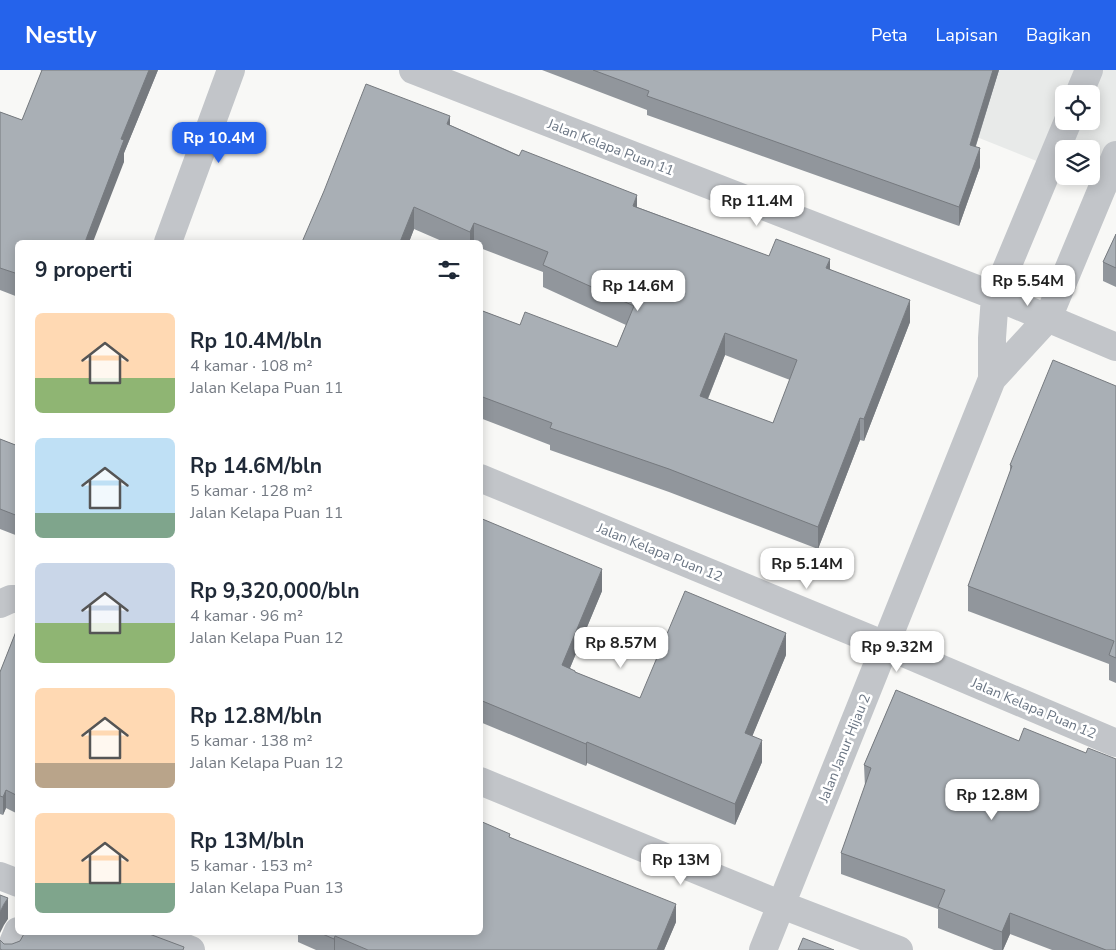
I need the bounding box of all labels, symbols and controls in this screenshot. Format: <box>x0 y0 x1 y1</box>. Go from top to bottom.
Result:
text: Nestly <box>25 19 97 51</box>
text: Peta <box>871 23 907 47</box>
text: Lapisan <box>935 23 998 47</box>
text: Bagikan <box>1026 23 1091 47</box>
map controls <box>1055 85 1100 185</box>
button: locate <box>1055 85 1100 130</box>
street label: Jalan Kelapa Puan 11 <box>544 114 677 180</box>
pin: Rp 10.4M <box>167 122 271 164</box>
text: Rp 10.4M <box>183 127 255 149</box>
button: layers <box>1055 140 1100 185</box>
pin: Rp 11.4M <box>705 184 809 227</box>
text: Rp 11.4M <box>721 190 793 212</box>
text: 9 properti <box>35 256 132 284</box>
icon: filters <box>435 256 463 284</box>
pin: Rp 5.54M <box>976 264 1080 307</box>
pin: Rp 14.6M <box>586 270 690 312</box>
text: Rp 5.54M <box>992 270 1064 292</box>
text: Rp 14.6M <box>602 275 674 297</box>
text: Rp 10.4M/bln <box>190 327 322 355</box>
icon: home <box>75 333 135 393</box>
text: 4 kamar · 108 m² <box>190 355 313 377</box>
text: Jalan Kelapa Puan 11 <box>190 377 343 399</box>
text: Rp 14.6M/bln <box>190 452 322 480</box>
icon: home <box>75 458 135 518</box>
text: 5 kamar · 128 m² <box>190 480 313 502</box>
text: Jalan Kelapa Puan 11 <box>190 502 343 524</box>
street label: Jalan Kelapa Puan 12 <box>593 518 726 586</box>
pin: Rp 5.14M <box>755 548 859 590</box>
text: Rp 5.14M <box>771 553 843 575</box>
text: Rp 9,320,000/bln <box>190 577 359 605</box>
icon: home <box>75 583 135 643</box>
text: 4 kamar · 96 m² <box>190 605 303 627</box>
pin: Rp 8.57M <box>569 626 673 669</box>
text: Jalan Kelapa Puan 12 <box>190 627 343 649</box>
pin: Rp 9.32M <box>845 630 949 673</box>
text: Rp 8.57M <box>585 632 657 654</box>
text: Rp 9.32M <box>861 636 933 658</box>
street label: Jalan Kelapa Puan 12 <box>967 673 1099 743</box>
street label: Jalan Janur Hijau 2 <box>814 691 875 806</box>
text: Rp 12.8M/bln <box>190 702 322 730</box>
icon: home <box>75 708 135 768</box>
text: 5 kamar · 138 m² <box>190 730 313 752</box>
text: Jalan Kelapa Puan 12 <box>190 752 343 774</box>
pin: Rp 12.8M <box>940 778 1044 821</box>
text: Rp 12.8M <box>956 784 1028 806</box>
text: Rp 13M/bln <box>190 827 304 855</box>
icon: home <box>75 833 135 893</box>
pin: Rp 13M <box>640 844 722 886</box>
text: Rp 13M <box>652 849 710 871</box>
text: 5 kamar · 153 m² <box>190 855 313 877</box>
text: Jalan Kelapa Puan 13 <box>190 877 343 899</box>

